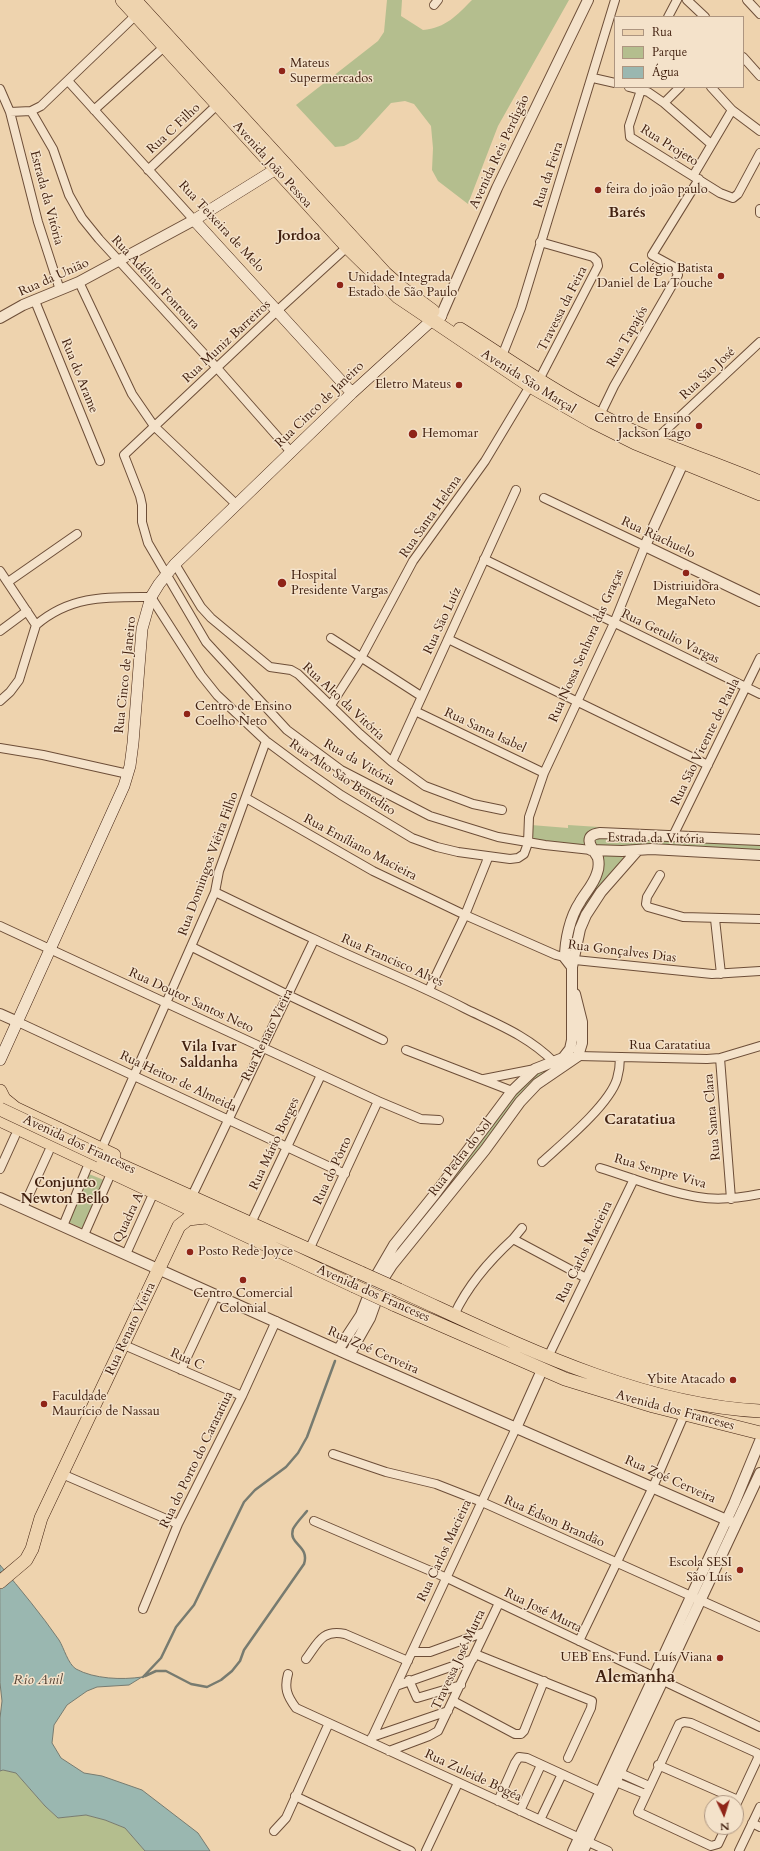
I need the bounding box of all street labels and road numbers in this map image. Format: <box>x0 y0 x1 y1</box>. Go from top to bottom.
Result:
street label: Avenida Reis Perdigão <box>467 92 533 212</box>
street label: Rua C Filho <box>144 100 204 158</box>
street label: Avenida João Pessoa <box>229 118 315 212</box>
street label: Rua Projeto <box>637 122 701 170</box>
street label: Rua da Feira <box>531 140 567 210</box>
street label: Estrada da Vitória <box>26 149 66 247</box>
street label: Rua Teixeira de Melo <box>175 178 267 276</box>
street label: Rua Adélino Fontoura <box>107 233 203 333</box>
street label: Rua da União <box>16 255 92 301</box>
street label: Travessa da Feira <box>535 264 591 354</box>
street label: Rua Muniz Barreiros <box>180 297 274 387</box>
street label: Rua Tapajós <box>604 304 652 370</box>
street label: Rua do Arame <box>57 336 101 416</box>
street label: Rua São José <box>677 345 739 403</box>
street label: Avenida São Marçal <box>478 347 578 417</box>
street label: Rua Cinco de Janeiro <box>272 358 368 452</box>
street label: Rua Santa Helena <box>397 473 465 561</box>
street label: Rua Riachuelo <box>618 514 698 562</box>
street label: Rua Nossa Senhora das Graças <box>546 567 628 725</box>
street label: Rua São Luíz <box>421 585 465 657</box>
street label: Rua Getulio Vargas <box>618 606 722 668</box>
street label: Rua Cinco de Janeiro <box>112 616 140 734</box>
street label: Rua Alto da Vitória <box>299 660 387 744</box>
street label: Rua São Vicente de Paula <box>668 676 744 808</box>
street label: Rua Santa Isabel <box>442 705 528 757</box>
street label: Rua da Vitória <box>321 736 397 790</box>
street label: Rua Alto São Benedito <box>286 737 398 819</box>
street label: Rua Domingos Viêira Filho <box>176 790 242 938</box>
street label: Rua Emíliano Macieira <box>301 812 419 884</box>
street label: Estrada da Vitória <box>607 830 705 848</box>
street label: Rua Francisco Alves <box>339 931 445 991</box>
street label: Rua Gonçalves Dias <box>567 938 677 966</box>
street label: Rua Doutor Santos Neto <box>126 965 256 1037</box>
street label: Rua Renato Vieira <box>239 986 297 1084</box>
street label: Rua Caratatiua <box>629 1038 711 1054</box>
street label: Rua Heitor de Almeida <box>117 1048 239 1116</box>
street label: Rua Santa Clara <box>701 1073 725 1161</box>
street label: Rua Mário Borges <box>247 1095 303 1193</box>
street label: Avenida dos Franceses <box>20 1112 138 1178</box>
street label: Rua Pedra do Sol <box>426 1116 496 1200</box>
street label: Rua do Pôrto <box>310 1134 356 1208</box>
street label: Rua Sempre Viva <box>612 1151 708 1193</box>
street label: Quadra A <box>111 1190 147 1246</box>
street label: Rua Carlos Macieira <box>554 1199 616 1305</box>
street label: Avenida dos Franceses <box>314 1262 432 1326</box>
street label: Rua Renato Vieira <box>103 1280 159 1378</box>
street label: Rua Zoé Cerveira <box>325 1324 421 1378</box>
street label: Rua C <box>168 1346 206 1374</box>
street label: Avenida dos Franceses <box>614 1388 736 1434</box>
street label: Rua do Porto do Caratatiua <box>157 1389 237 1531</box>
street label: Rua Zoé Cerveira <box>622 1453 718 1507</box>
street label: Rua Édson Brandão <box>501 1493 607 1551</box>
street label: Rua Carlos Macieira <box>414 1497 476 1605</box>
street label: Rua José Murta <box>502 1586 584 1636</box>
street label: Travessa José Murta <box>429 1607 489 1713</box>
street label: Rua Zuleide Bogéa <box>422 1747 524 1805</box>

